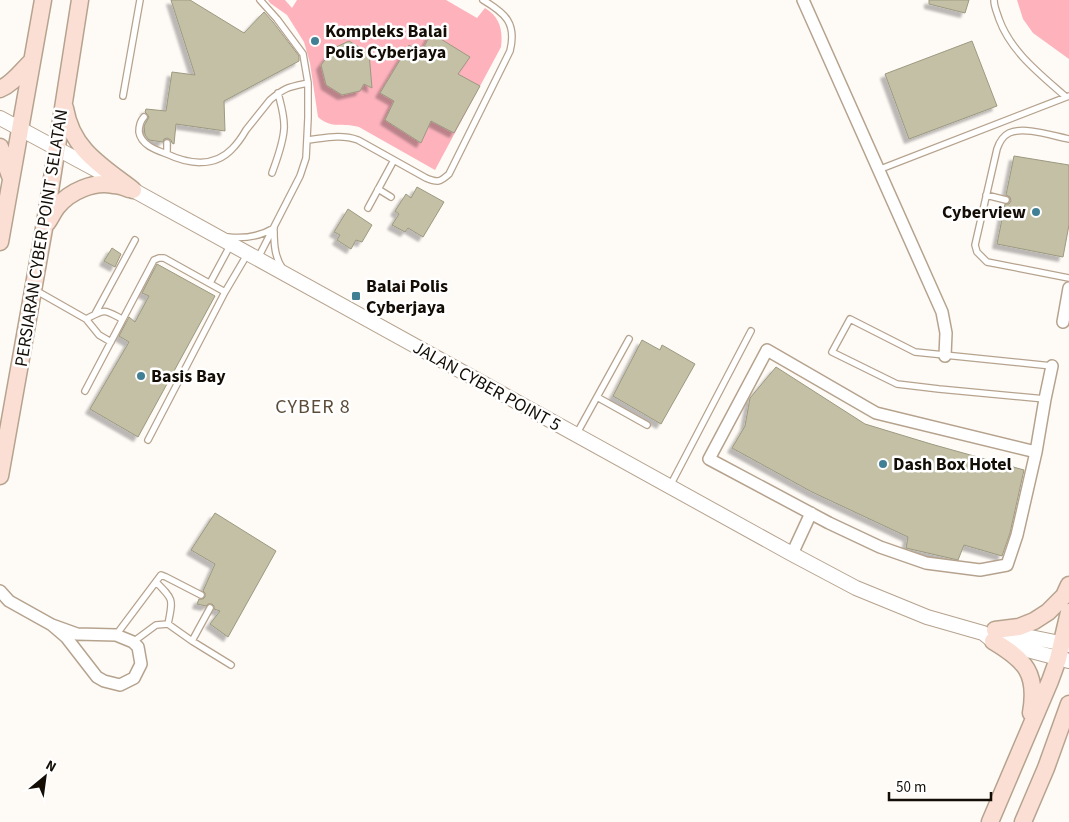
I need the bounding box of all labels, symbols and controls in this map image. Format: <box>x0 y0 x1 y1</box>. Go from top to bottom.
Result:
place label: Kompleks Balai Polis Cyberjaya <box>325 19 447 65</box>
marker: Kompleks Balai Polis Cyberjaya <box>309 35 321 47</box>
street label: PERSIARAN CYBER POINT SELATAN <box>9 108 74 369</box>
place label: Cyberview <box>942 200 1026 225</box>
marker: Cyberview <box>1030 206 1042 218</box>
place label: Balai Polis Cyberjaya <box>366 274 448 320</box>
marker: Balai Polis Cyberjaya <box>350 290 362 302</box>
street label: JALAN CYBER POINT 5 <box>408 335 565 438</box>
place label: Basis Bay <box>151 364 226 389</box>
marker: Basis Bay <box>135 370 147 382</box>
district label: CYBER 8 <box>275 393 351 421</box>
place label: Dash Box Hotel <box>893 452 1012 477</box>
marker: Dash Box Hotel <box>877 458 889 470</box>
north arrow <box>20 752 70 802</box>
text: N <box>42 756 60 778</box>
scale bar <box>889 770 992 802</box>
text: 50 m <box>896 777 926 798</box>

